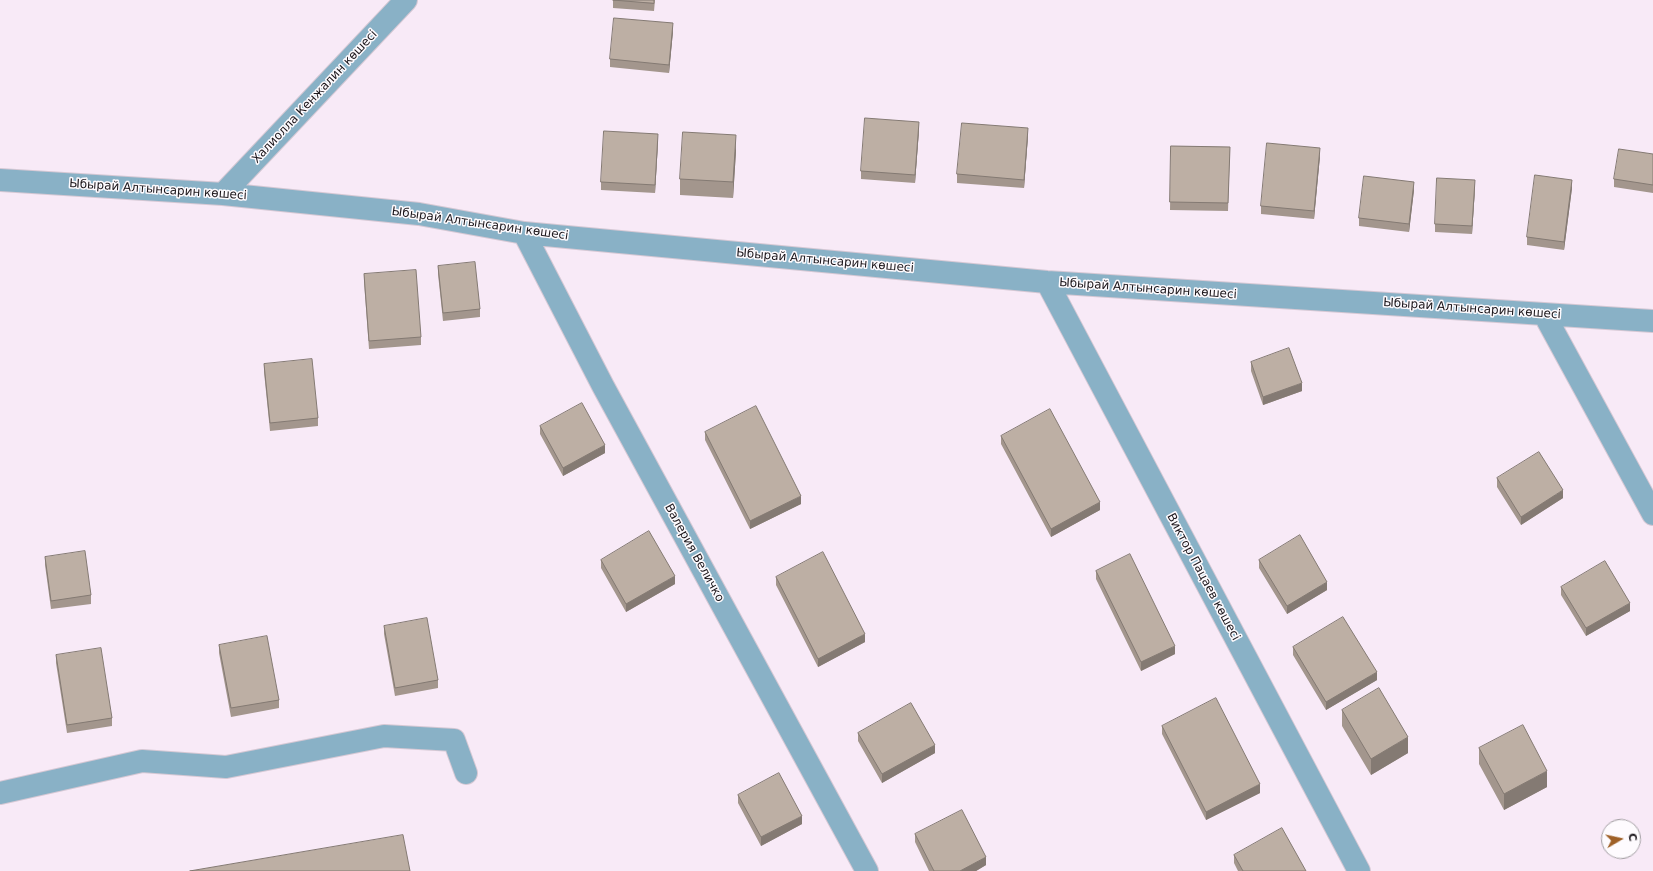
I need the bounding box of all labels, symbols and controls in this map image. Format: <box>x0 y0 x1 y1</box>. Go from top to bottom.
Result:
street label: Халиолла Кенжалин көшесі <box>249 27 381 167</box>
street label: Ыбырай Алтынсарин көшесі <box>69 177 247 203</box>
street label: Ыбырай Алтынсарин көшесі <box>391 204 569 244</box>
street label: Ыбырай Алтынсарин көшесі <box>736 246 914 276</box>
street label: Ыбырай Алтынсарин көшесі <box>1059 276 1237 302</box>
street label: Ыбырай Алтынсарин көшесі <box>1383 296 1561 322</box>
street label: Валерия Величко <box>661 501 727 605</box>
street label: Виктор Пацаев көшесі <box>1163 511 1243 643</box>
north arrow <box>1601 819 1641 859</box>
text: С <box>1625 832 1639 842</box>

